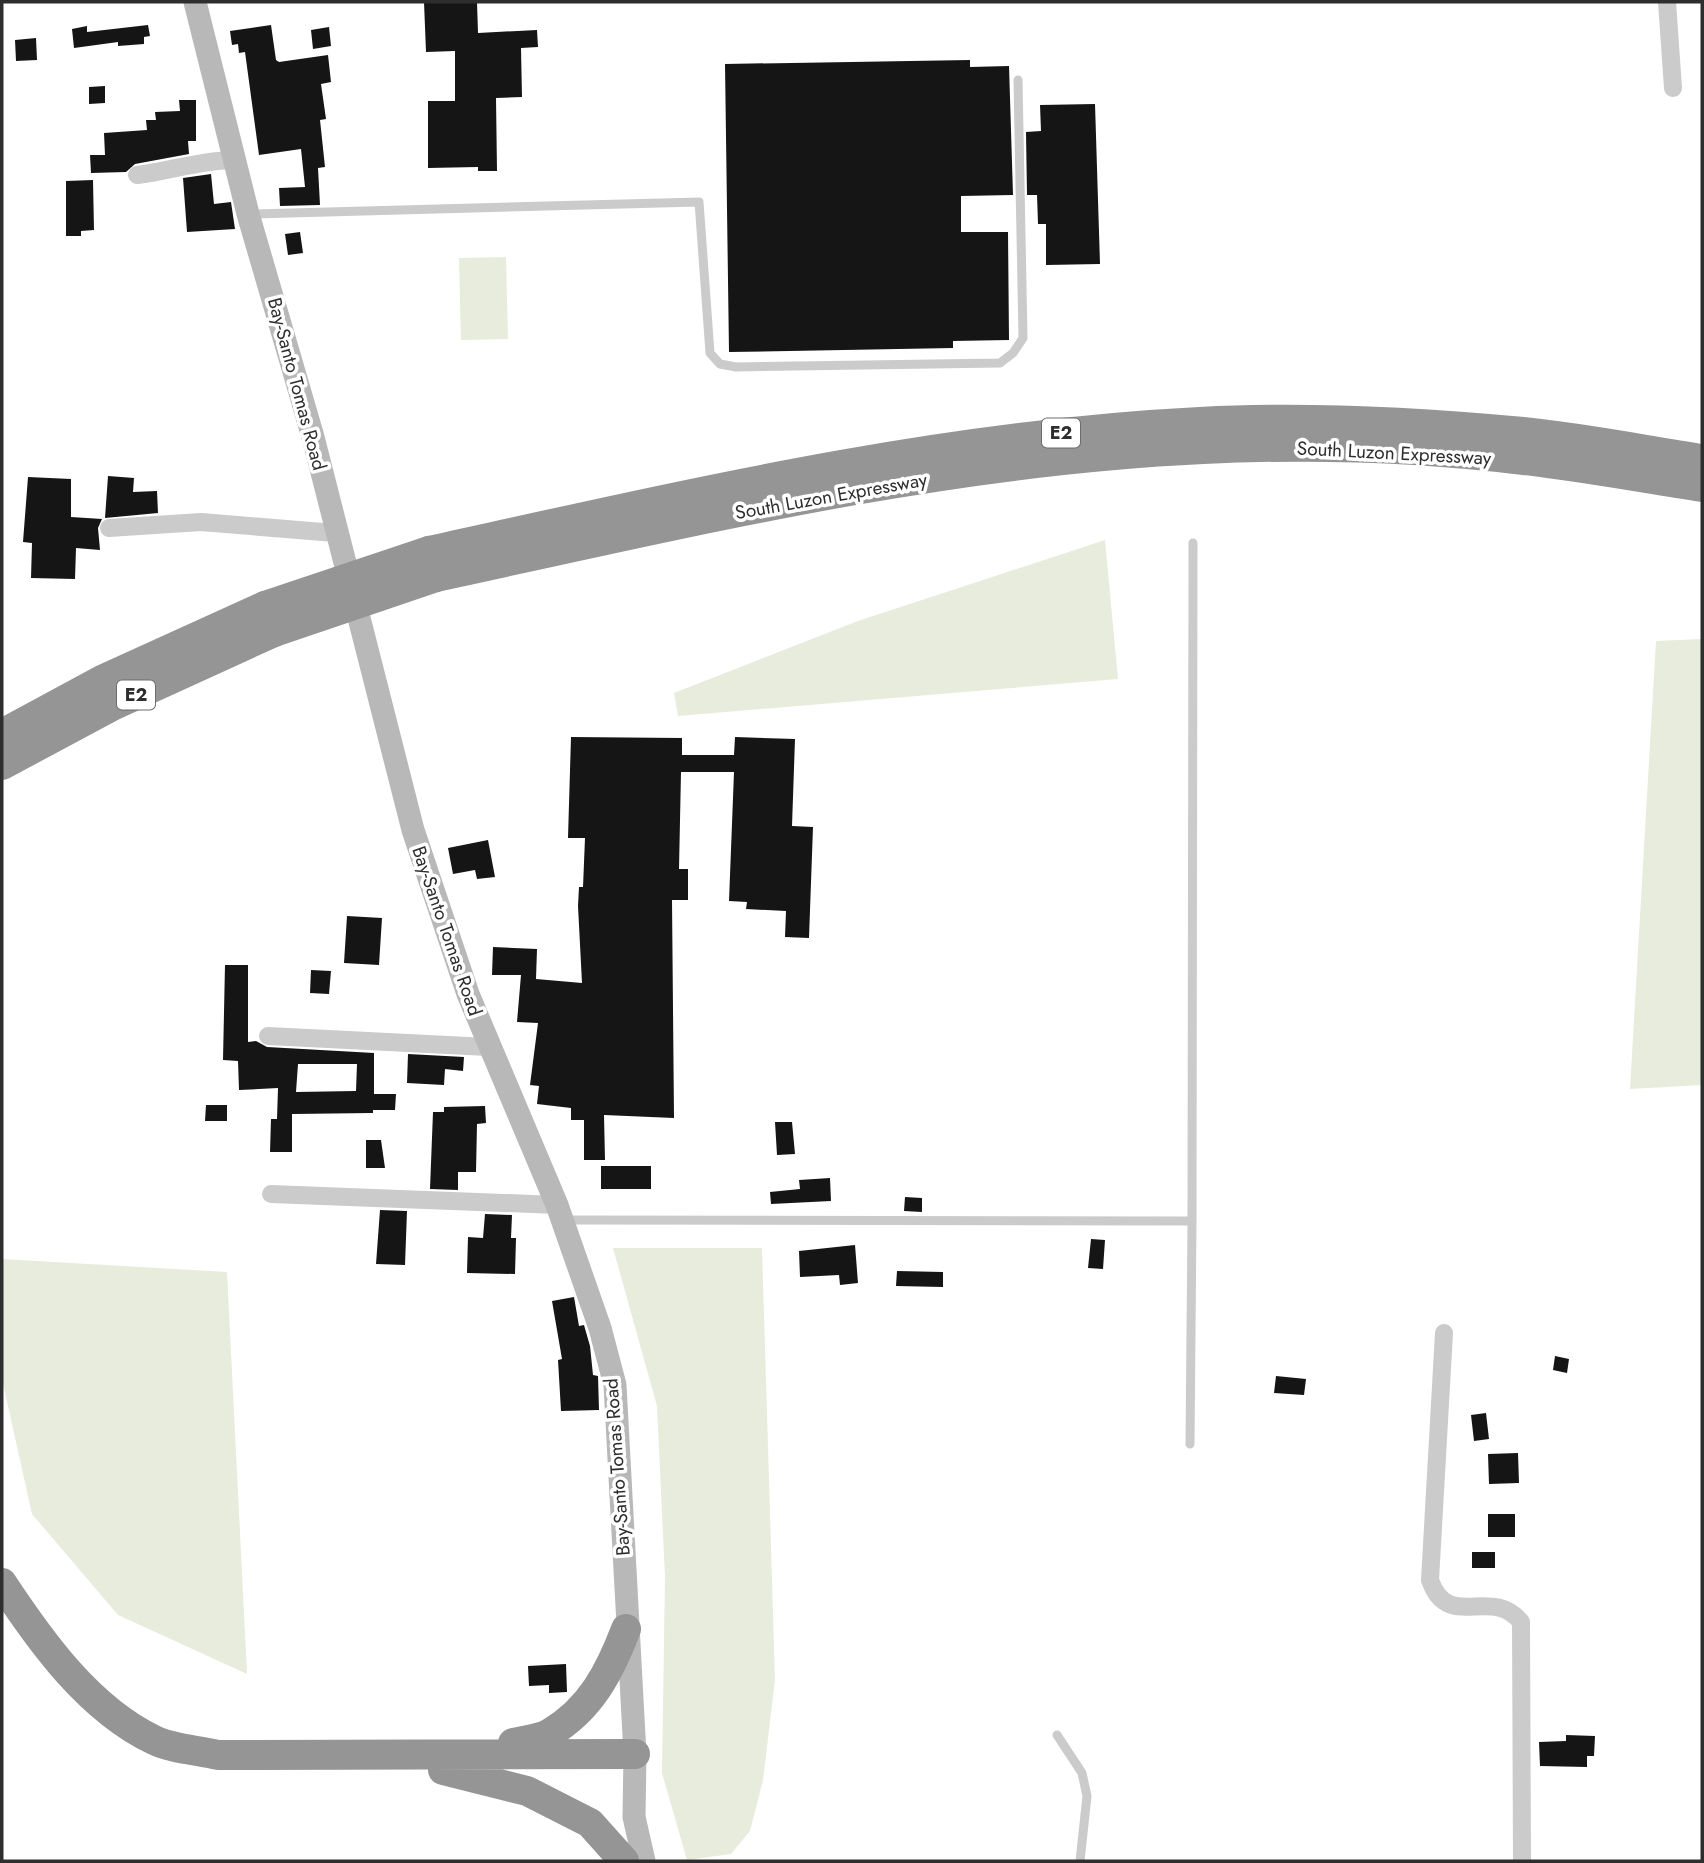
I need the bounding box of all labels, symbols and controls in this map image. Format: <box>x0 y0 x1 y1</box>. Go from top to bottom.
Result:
street label: Bay-Santo Tomas Road <box>261 295 333 473</box>
road number: E2 <box>1042 418 1080 447</box>
street label: South Luzon Expressway <box>1296 434 1492 472</box>
street label: South Luzon Expressway <box>733 466 930 526</box>
road number: E2 <box>117 680 155 710</box>
street label: Bay-Santo Tomas Road <box>405 843 489 1019</box>
street label: Bay-Santo Tomas Road <box>597 1377 637 1557</box>

